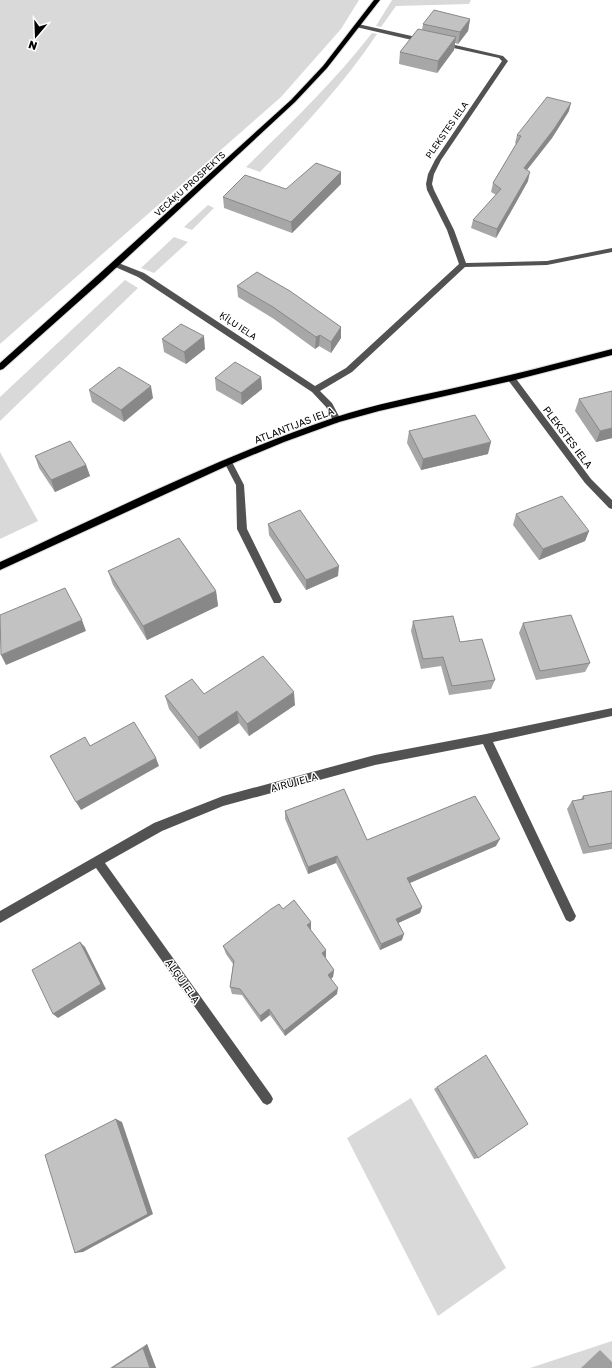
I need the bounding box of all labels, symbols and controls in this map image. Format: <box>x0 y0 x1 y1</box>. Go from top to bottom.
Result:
north arrow <box>16 16 56 56</box>
text: N <box>27 38 39 53</box>
street label: PLEKSTES IELA <box>423 99 470 160</box>
street label: VECĀĶU PROSPEKTS <box>152 149 228 218</box>
street label: ĶĪĻU IELA <box>218 309 259 342</box>
street label: ATLANTIJAS IELA <box>252 404 336 446</box>
street label: PLEKSTES IELA <box>541 404 595 471</box>
street label: AIRU IELA <box>269 770 319 794</box>
street label: AĻĢU IELA <box>163 957 203 1006</box>

